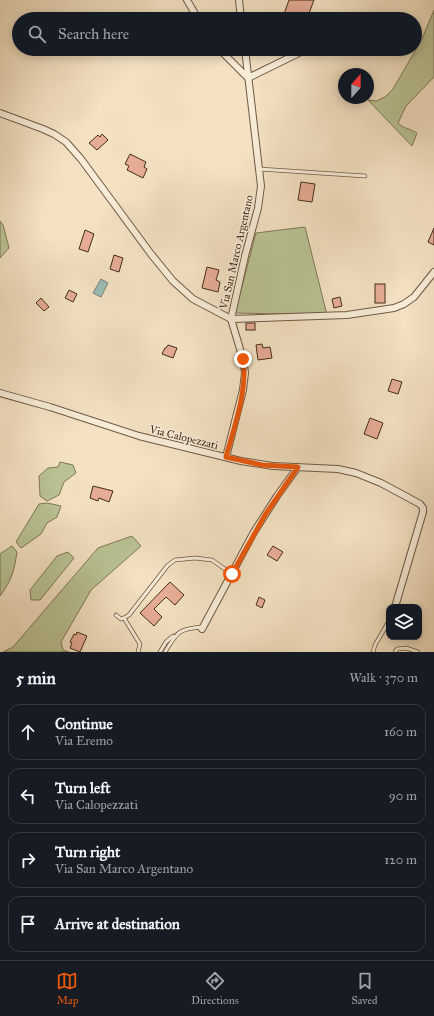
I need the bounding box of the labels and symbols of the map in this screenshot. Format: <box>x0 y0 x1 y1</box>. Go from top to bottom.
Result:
north arrow <box>338 68 374 104</box>
street label: Via San Marco Argentano <box>217 193 256 312</box>
route end <box>234 350 252 368</box>
street label: Via Calopezzati <box>147 422 220 452</box>
route start <box>223 565 241 583</box>

